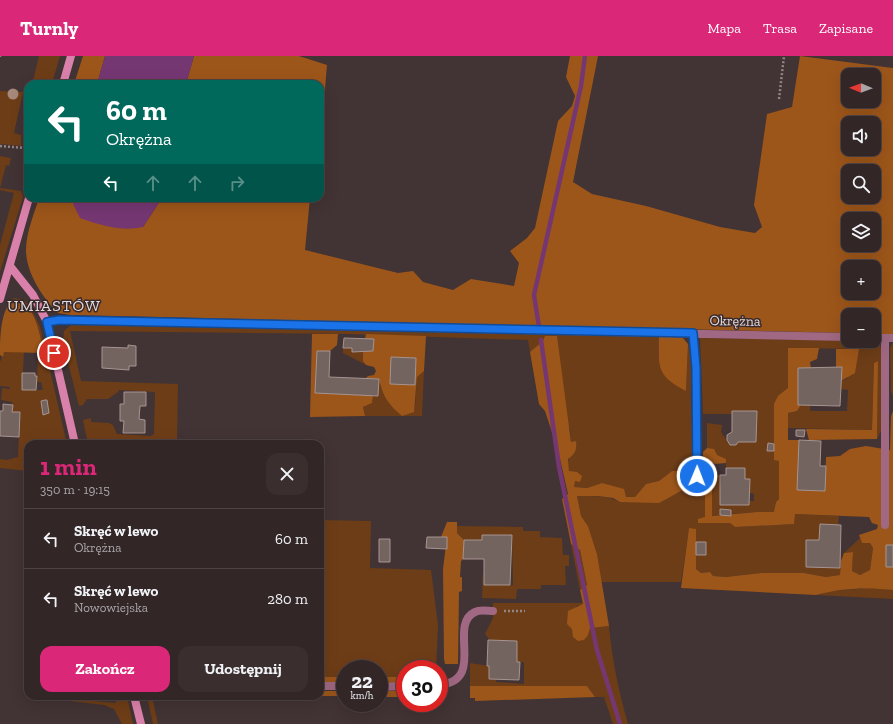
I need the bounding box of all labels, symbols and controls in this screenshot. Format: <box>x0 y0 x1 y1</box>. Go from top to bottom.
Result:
text: Turnly <box>20 17 78 40</box>
text: Mapa <box>708 20 741 37</box>
text: Trasa <box>763 20 797 37</box>
text: Zapisane <box>819 20 873 37</box>
north arrow <box>841 68 881 108</box>
map controls <box>841 68 881 348</box>
text: 60 m <box>106 94 167 127</box>
icon: left <box>40 96 92 148</box>
button: sound <box>841 116 881 156</box>
text: Okrężna <box>106 128 172 150</box>
button: search <box>841 164 881 204</box>
icon: left <box>100 172 122 194</box>
icon: ahead <box>142 172 164 194</box>
icon: ahead <box>184 172 206 194</box>
icon: right <box>226 172 248 194</box>
button: layers <box>841 212 881 252</box>
button: + <box>841 260 881 300</box>
district label: UMIASTÓW <box>7 296 101 315</box>
button: − <box>841 308 881 348</box>
street label: Okrężna <box>709 312 761 330</box>
pin <box>37 336 71 370</box>
icon: arrive <box>43 342 65 364</box>
text: 1 min <box>40 452 97 481</box>
button: close <box>266 453 308 495</box>
position arrow <box>676 455 718 497</box>
text: 350 m · 19:15 <box>40 482 110 497</box>
text: Skręć w lewo <box>74 522 158 540</box>
icon: left <box>40 528 62 550</box>
text: 60 m <box>275 530 308 548</box>
text: Okrężna <box>74 540 121 555</box>
text: Skręć w lewo <box>74 582 158 600</box>
icon: left <box>40 588 62 610</box>
text: 280 m <box>267 590 308 608</box>
text: Nowowiejska <box>74 600 148 615</box>
button: Zakończ <box>40 646 170 692</box>
button: Udostępnij <box>178 646 308 692</box>
speed limit sign: 30 <box>396 660 448 712</box>
text: 22 <box>351 669 373 693</box>
text: km/h <box>351 690 373 702</box>

